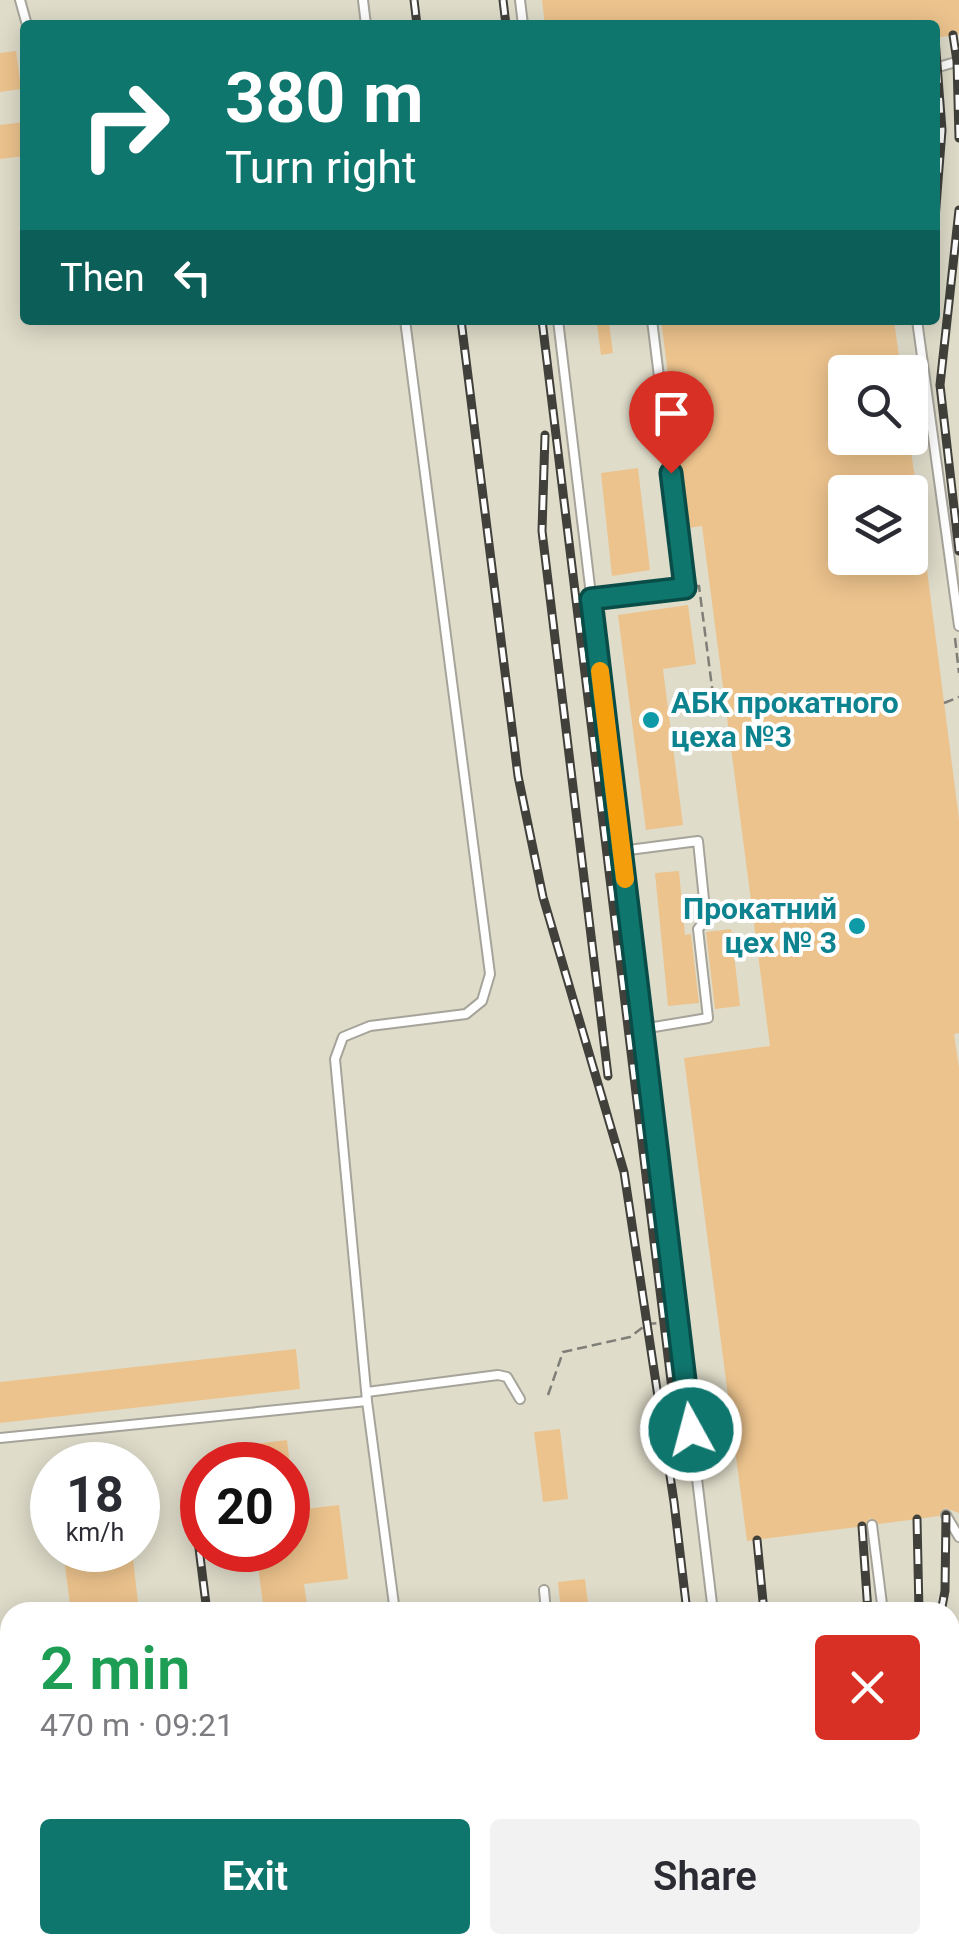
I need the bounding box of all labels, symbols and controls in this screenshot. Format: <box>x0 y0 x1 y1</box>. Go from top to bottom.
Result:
text: 380 m <box>225 57 424 139</box>
icon: right <box>60 60 190 190</box>
text: Turn right <box>225 141 417 194</box>
icon: left <box>165 250 220 305</box>
text: Then <box>60 256 145 300</box>
map controls <box>828 355 928 575</box>
button: search <box>828 355 928 455</box>
pin <box>629 371 714 474</box>
icon: arrive <box>644 386 699 441</box>
button: layers <box>828 475 928 575</box>
place label: АБК прокатного цеха №3 <box>671 685 899 754</box>
marker: АБК прокатного цеха №3 <box>640 709 662 731</box>
place label: Прокатний цех № 3 <box>683 891 837 960</box>
marker: Прокатний цех № 3 <box>846 915 868 937</box>
position arrow <box>639 1378 743 1482</box>
speed limit sign: 20 <box>180 1442 310 1572</box>
text: 18 <box>66 1466 124 1524</box>
text: km/h <box>66 1518 124 1547</box>
text: 2 min <box>40 1633 190 1704</box>
button: close <box>815 1635 920 1740</box>
text: 470 m · 09:21 <box>40 1706 234 1744</box>
button: Exit <box>40 1819 470 1934</box>
button: Share <box>490 1819 920 1934</box>

